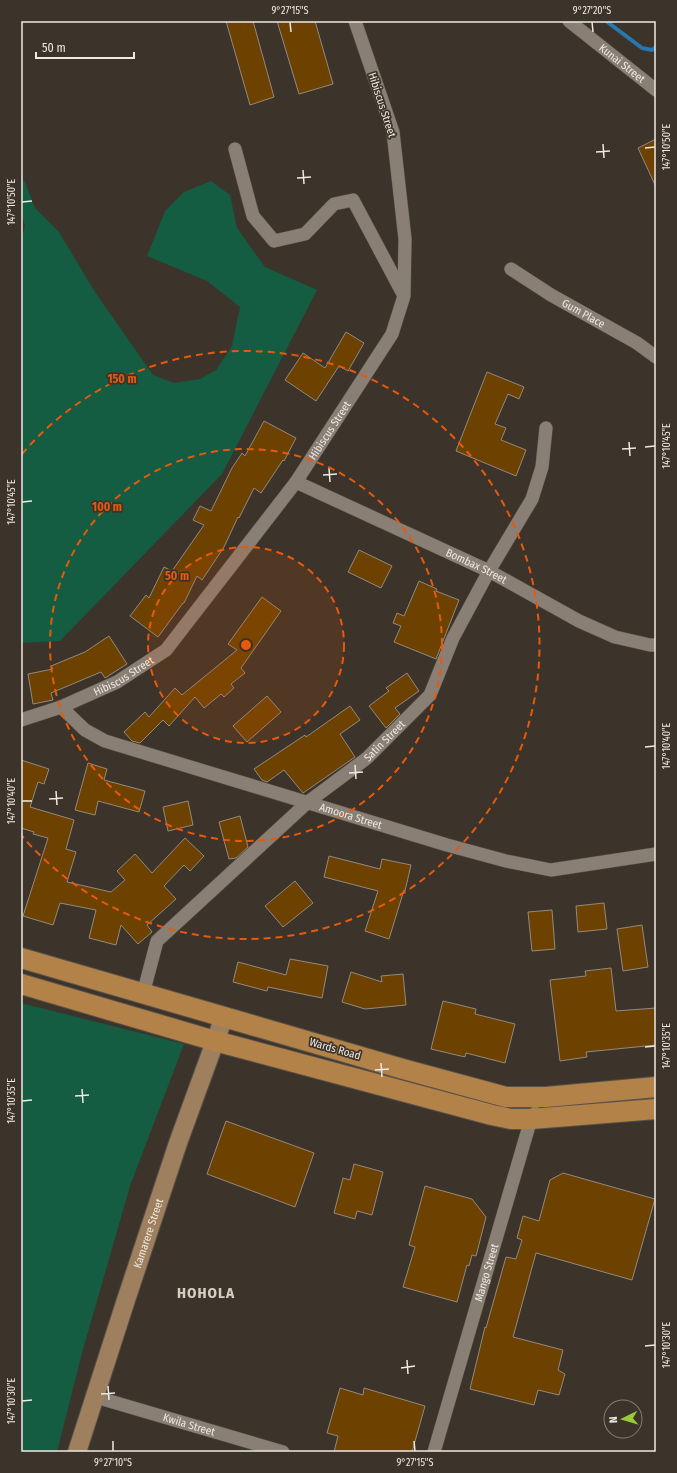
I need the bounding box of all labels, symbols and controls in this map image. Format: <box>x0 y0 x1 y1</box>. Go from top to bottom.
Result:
text: 9°27'15"S <box>272 5 309 17</box>
text: 9°27'20"S <box>573 5 611 17</box>
scale bar <box>36 34 134 60</box>
text: 50 m <box>42 41 66 55</box>
street label: Kunai Street <box>597 41 648 86</box>
street label: Hibiscus Street <box>365 71 399 139</box>
text: 147°10'50"E <box>661 123 673 170</box>
text: 147°10'50"E <box>6 178 18 225</box>
street label: Gum Place <box>560 296 607 330</box>
text: 150 m <box>107 372 137 386</box>
street label: Hibiscus Street <box>306 398 354 462</box>
text: 147°10'45"E <box>661 423 673 469</box>
text: 147°10'45"E <box>6 479 18 525</box>
text: 100 m <box>92 500 122 514</box>
street label: Bombax Street <box>444 546 510 586</box>
text: 50 m <box>165 569 189 583</box>
centre of rings <box>239 638 253 652</box>
street label: Hibiscus Street <box>91 653 156 698</box>
street label: Satin Street <box>361 717 408 764</box>
text: 147°10'40"E <box>661 722 673 769</box>
text: 147°10'40"E <box>6 777 18 824</box>
street label: Amoora Street <box>318 800 384 831</box>
text: 147°10'35"E <box>661 1023 673 1069</box>
street label: Wards Road <box>308 1035 362 1063</box>
text: 147°10'35"E <box>6 1078 18 1124</box>
street label: Kamarere Street <box>131 1196 166 1270</box>
street label: Mango Street <box>472 1242 501 1303</box>
district label: HOHOLA <box>177 1284 235 1302</box>
text: 147°10'30"E <box>661 1321 673 1368</box>
text: 147°10'30"E <box>6 1377 18 1424</box>
north arrow <box>603 1399 643 1439</box>
street label: Kwila Street <box>161 1411 217 1438</box>
text: N <box>607 1416 620 1424</box>
text: 9°27'10"S <box>94 1457 132 1469</box>
text: 9°27'15"S <box>397 1457 434 1469</box>

